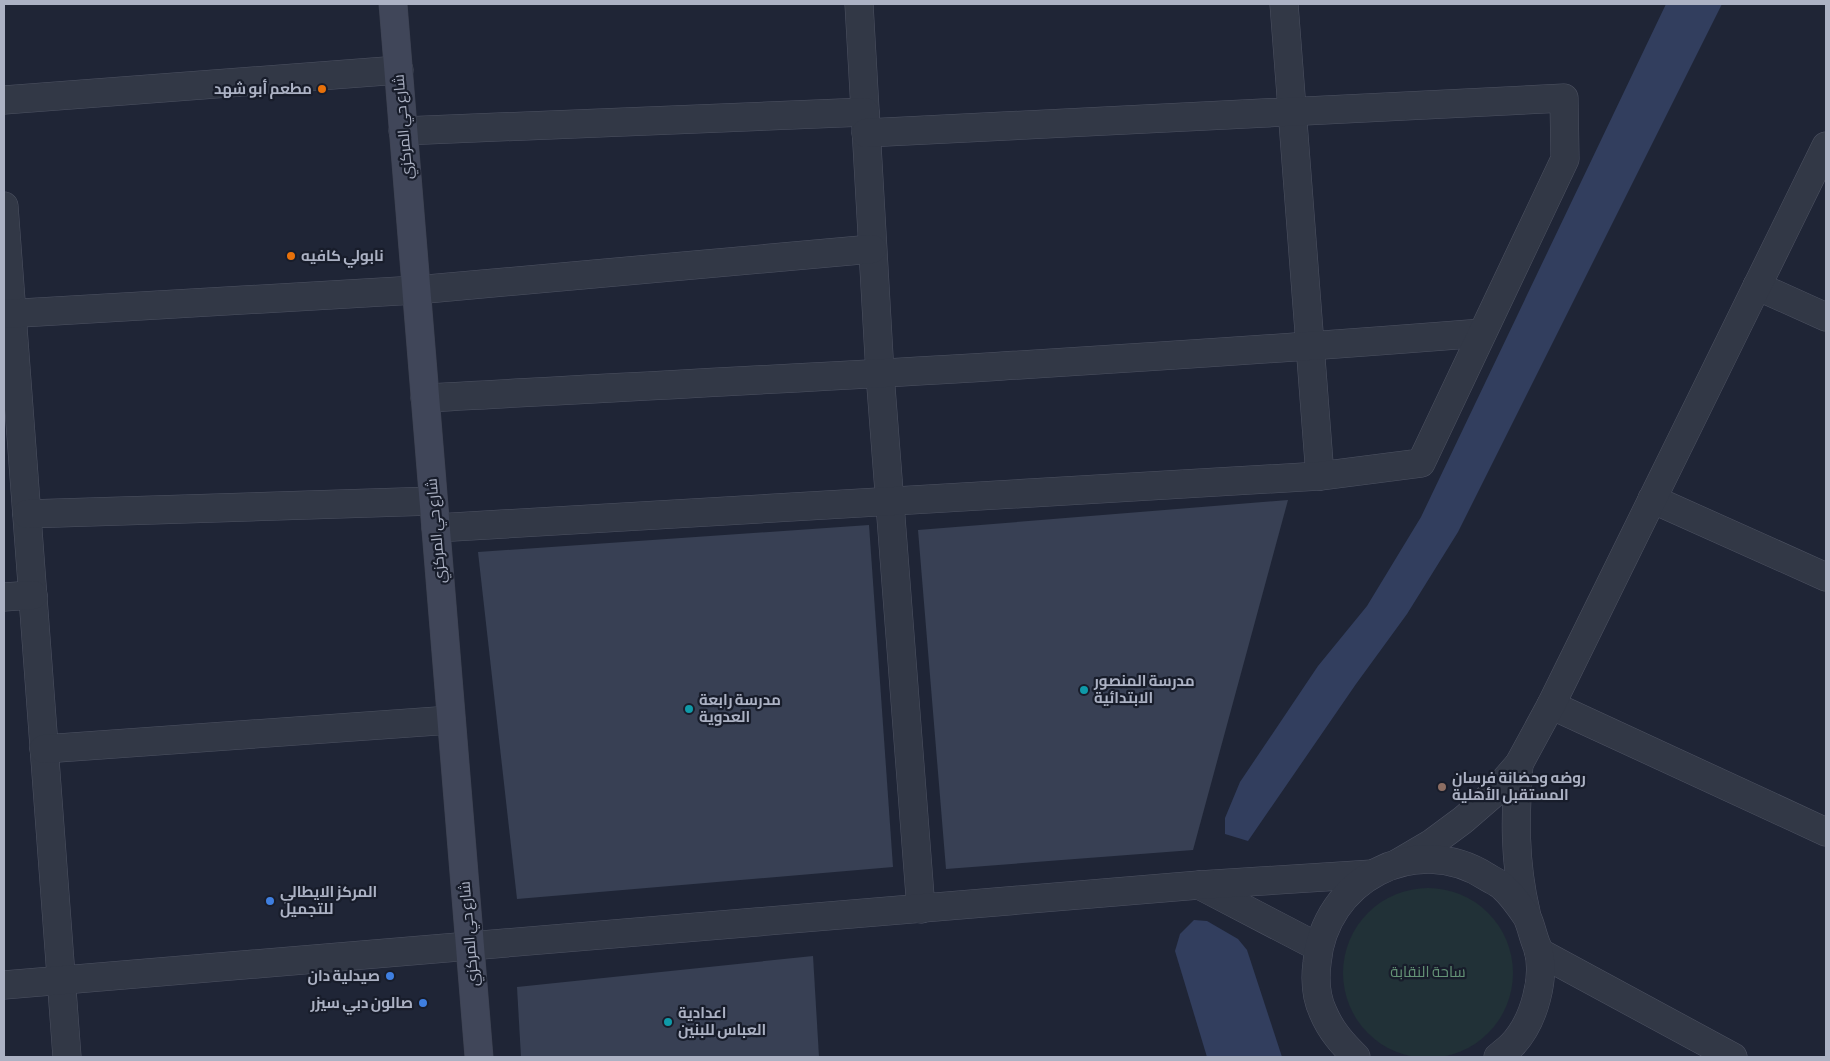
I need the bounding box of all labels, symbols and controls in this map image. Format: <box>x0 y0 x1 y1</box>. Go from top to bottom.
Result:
street label: شارع حي المركزي <box>389 73 420 180</box>
place label: مطعم أبو شهد <box>214 79 312 99</box>
marker: مطعم أبو شهد <box>316 83 328 95</box>
place label: نابولي كافيه <box>301 247 384 268</box>
marker: نابولي كافيه <box>285 250 297 262</box>
street label: شارع حي المركزي <box>422 477 453 584</box>
place label: مدرسة المنصور الابتدائية <box>1093 672 1195 708</box>
marker: مدرسة المنصور الابتدائية <box>1078 684 1090 696</box>
place label: مدرسة رابعة العدوية <box>699 691 781 727</box>
marker: مدرسة رابعة العدوية <box>683 703 695 715</box>
place label: روضه وحضانة فرسان المستقبل الأهلية <box>1452 769 1586 805</box>
marker: روضه وحضانة فرسان المستقبل الأهلية <box>1436 781 1448 793</box>
street label: شارع حي المركزي <box>455 880 486 987</box>
place label: المركز الايطالي للتجميل <box>280 883 377 919</box>
marker: المركز الايطالي للتجميل <box>264 895 276 907</box>
park label: ساحة النقابة <box>1390 963 1466 982</box>
place label: صيدلية دان <box>308 967 380 986</box>
marker: صيدلية دان <box>384 970 396 982</box>
place label: صالون دبي سيزر <box>310 994 413 1015</box>
marker: صالون دبي سيزر <box>417 997 429 1009</box>
place label: اعدادية العباس للبنين <box>678 1004 766 1040</box>
marker: اعدادية العباس للبنين <box>662 1016 674 1028</box>

